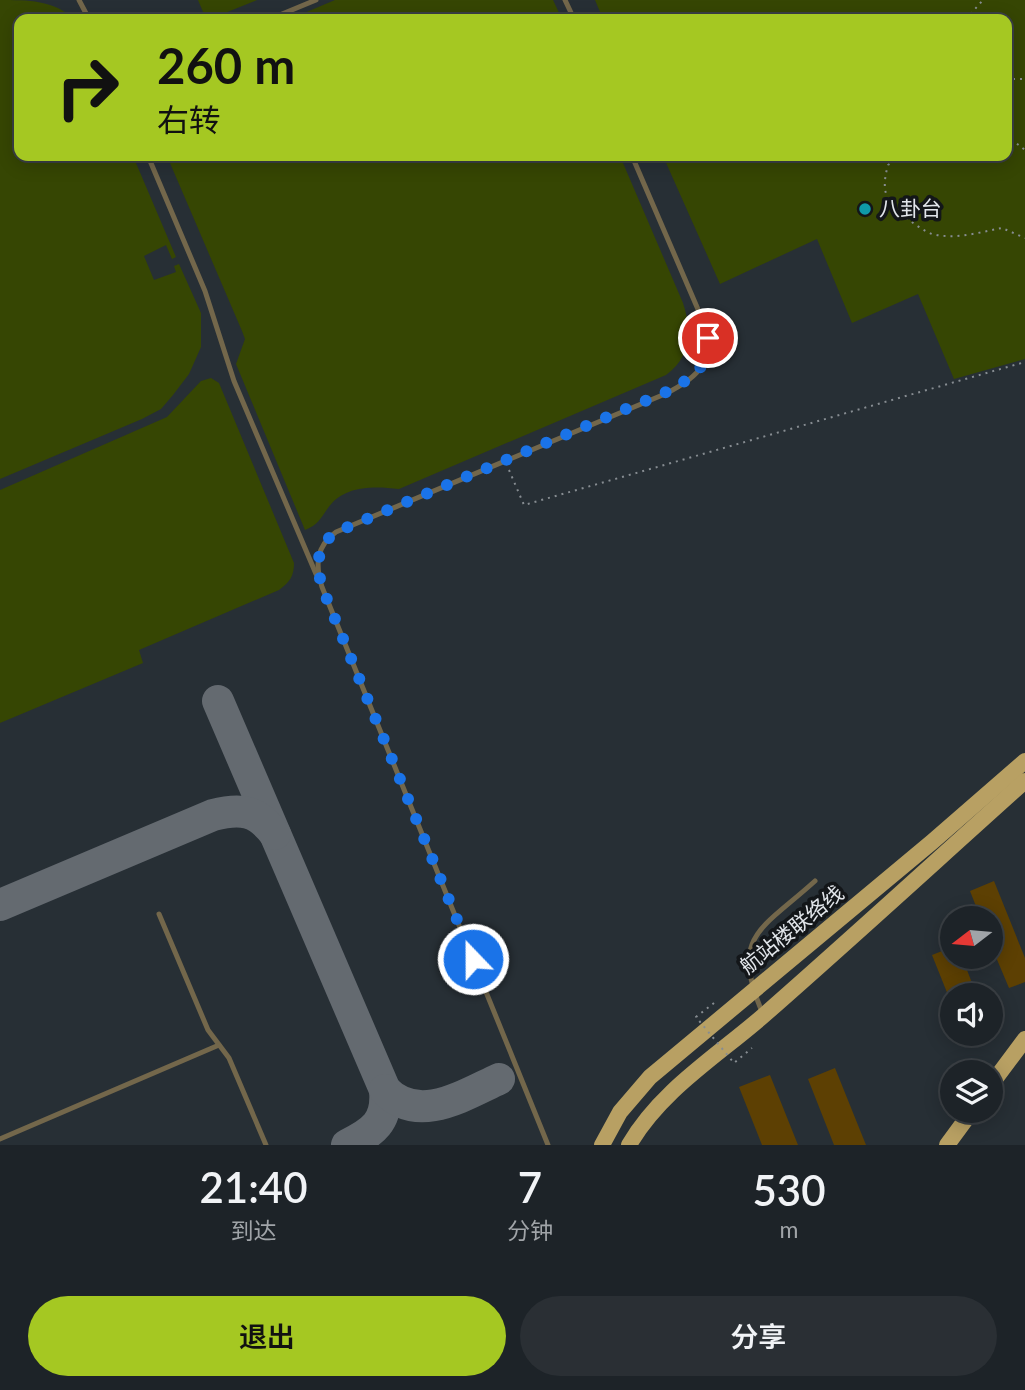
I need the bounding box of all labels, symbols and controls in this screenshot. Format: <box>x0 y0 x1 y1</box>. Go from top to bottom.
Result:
text: 260 m <box>157 36 295 94</box>
icon: right <box>42 42 133 133</box>
text: 右转 <box>157 100 221 139</box>
place label: 八卦台 <box>879 195 942 220</box>
marker: 八卦台 <box>857 201 873 217</box>
pin <box>678 308 738 368</box>
icon: arrive <box>689 319 727 357</box>
street label: 航站楼联络线 <box>734 879 848 978</box>
north arrow <box>940 906 1003 970</box>
map controls <box>940 906 1003 1123</box>
position arrow <box>436 922 510 996</box>
button: sound <box>940 983 1003 1046</box>
button: layers <box>940 1060 1003 1123</box>
text: 21:40 <box>199 1162 308 1212</box>
text: 7 <box>518 1162 542 1212</box>
text: 530 <box>752 1165 826 1215</box>
text: m <box>780 1215 798 1243</box>
text: 到达 <box>230 1216 276 1244</box>
text: 分钟 <box>507 1216 553 1244</box>
button: 退出 <box>28 1296 506 1376</box>
button: 分享 <box>520 1296 997 1376</box>

